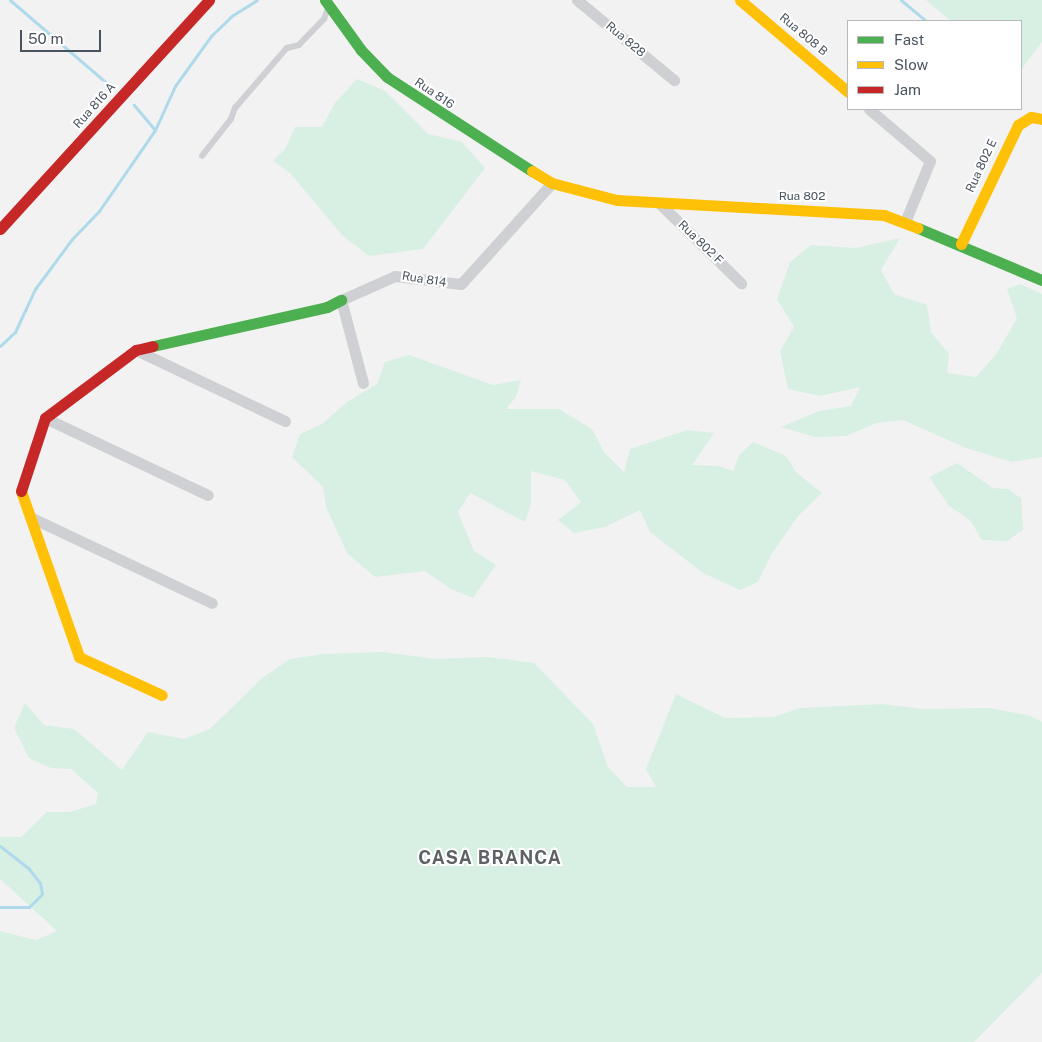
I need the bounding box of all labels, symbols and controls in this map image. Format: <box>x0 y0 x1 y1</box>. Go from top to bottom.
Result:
street label: Rua 808 B <box>776 11 830 59</box>
street label: Rua 828 <box>602 19 648 61</box>
scale bar <box>22 20 104 52</box>
legend <box>847 20 1022 110</box>
text: 50 m <box>28 30 63 47</box>
text: Fast <box>894 31 924 48</box>
text: Slow <box>894 56 928 73</box>
street label: Rua 816 <box>411 76 457 112</box>
street label: Rua 816 A <box>71 80 119 132</box>
text: Jam <box>894 81 921 98</box>
street label: Rua 802 E <box>963 137 1001 195</box>
street label: Rua 802 <box>779 190 825 204</box>
street label: Rua 802 F <box>675 218 725 268</box>
street label: Rua 814 <box>401 269 447 291</box>
district label: CASA BRANCA <box>417 847 563 869</box>

